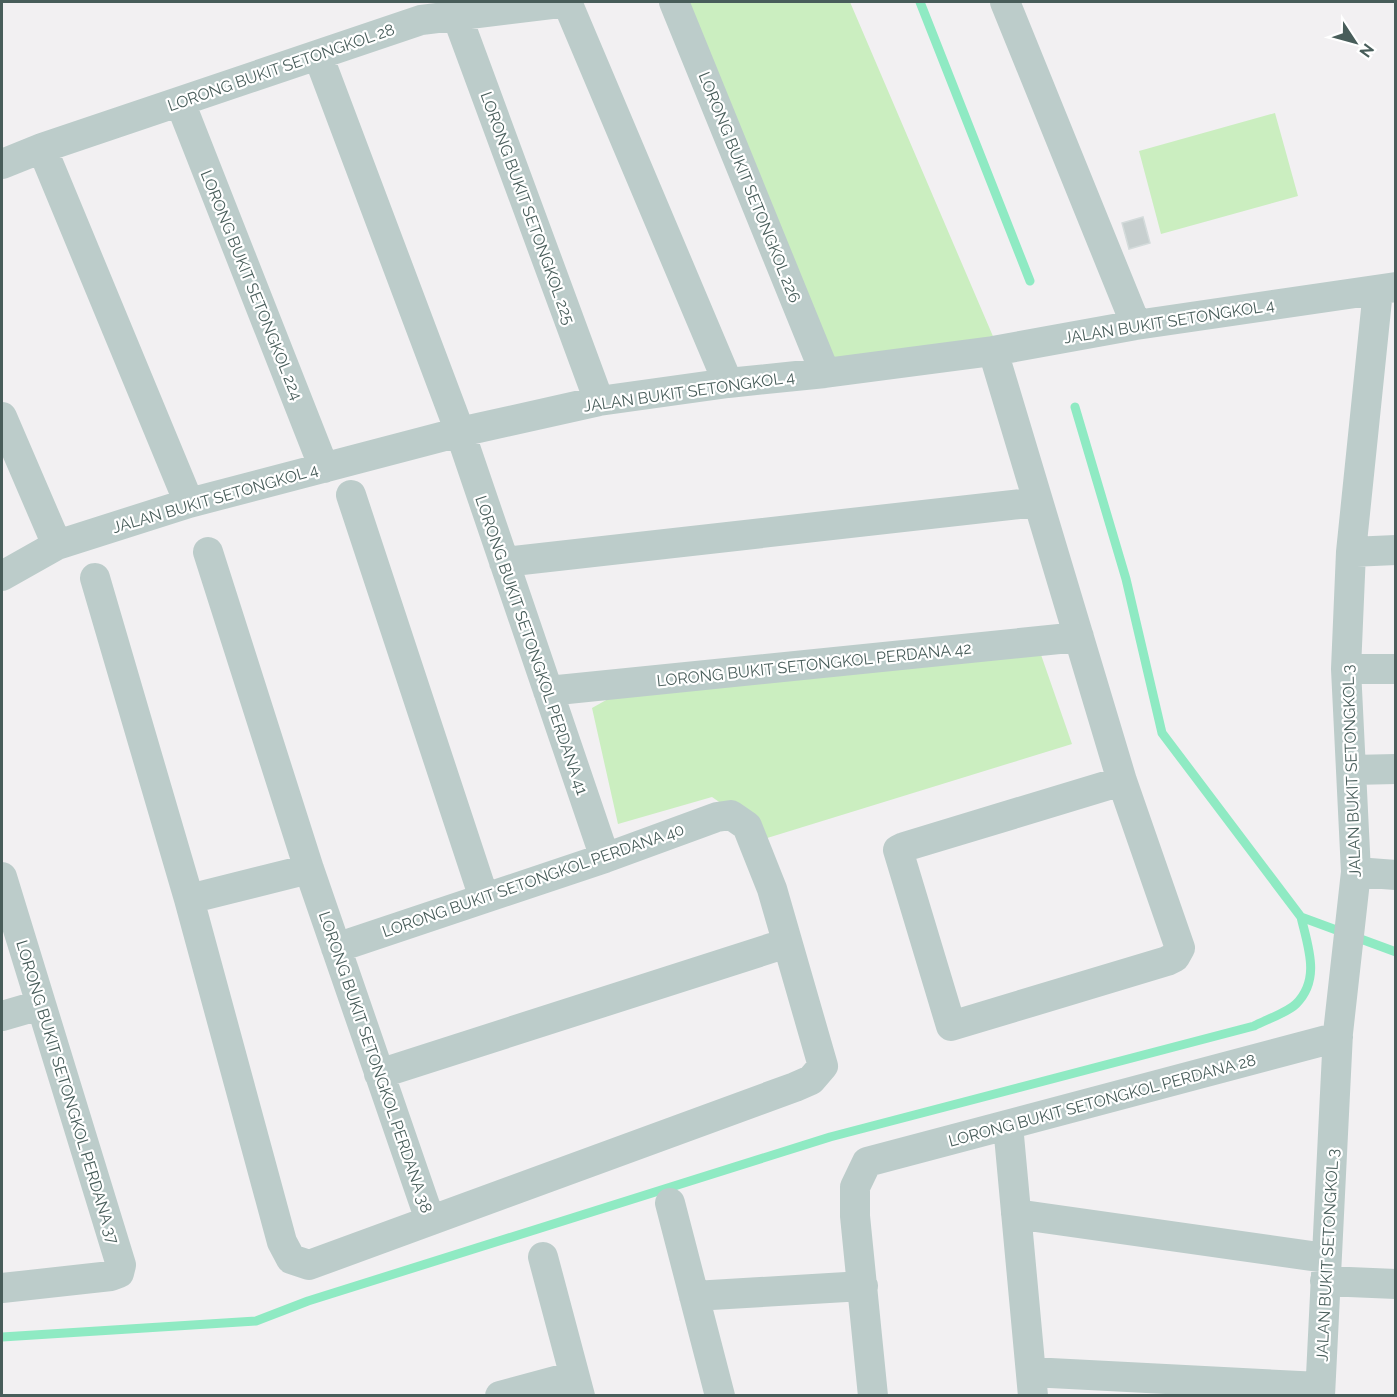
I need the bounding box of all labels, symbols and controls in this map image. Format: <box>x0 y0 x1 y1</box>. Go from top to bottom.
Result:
north arrow <box>1325 12 1385 72</box>
street label: LORONG BUKIT SETONGKOL 28 <box>165 20 397 115</box>
text: N <box>1355 40 1378 61</box>
street label: LORONG BUKIT SETONGKOL 226 <box>694 69 805 305</box>
street label: LORONG BUKIT SETONGKOL 225 <box>476 89 579 327</box>
street label: LORONG BUKIT SETONGKOL 224 <box>197 167 307 403</box>
street label: JALAN BUKIT SETONGKOL 4 <box>1062 295 1276 348</box>
street label: JALAN BUKIT SETONGKOL 4 <box>582 367 796 416</box>
street label: JALAN BUKIT SETONGKOL 4 <box>110 460 320 537</box>
street label: LORONG BUKIT SETONGKOL PERDANA 41 <box>471 493 592 797</box>
street label: LORONG BUKIT SETONGKOL PERDANA 42 <box>656 638 973 690</box>
street label: JALAN BUKIT SETONGKOL 3 <box>1338 664 1365 878</box>
street label: LORONG BUKIT SETONGKOL PERDANA 40 <box>380 820 687 941</box>
street label: LORONG BUKIT SETONGKOL PERDANA 38 <box>315 909 436 1215</box>
street label: LORONG BUKIT SETONGKOL PERDANA 37 <box>12 938 123 1247</box>
street label: LORONG BUKIT SETONGKOL PERDANA 28 <box>946 1050 1258 1151</box>
street label: JALAN BUKIT SETONGKOL 3 <box>1312 1148 1343 1362</box>

